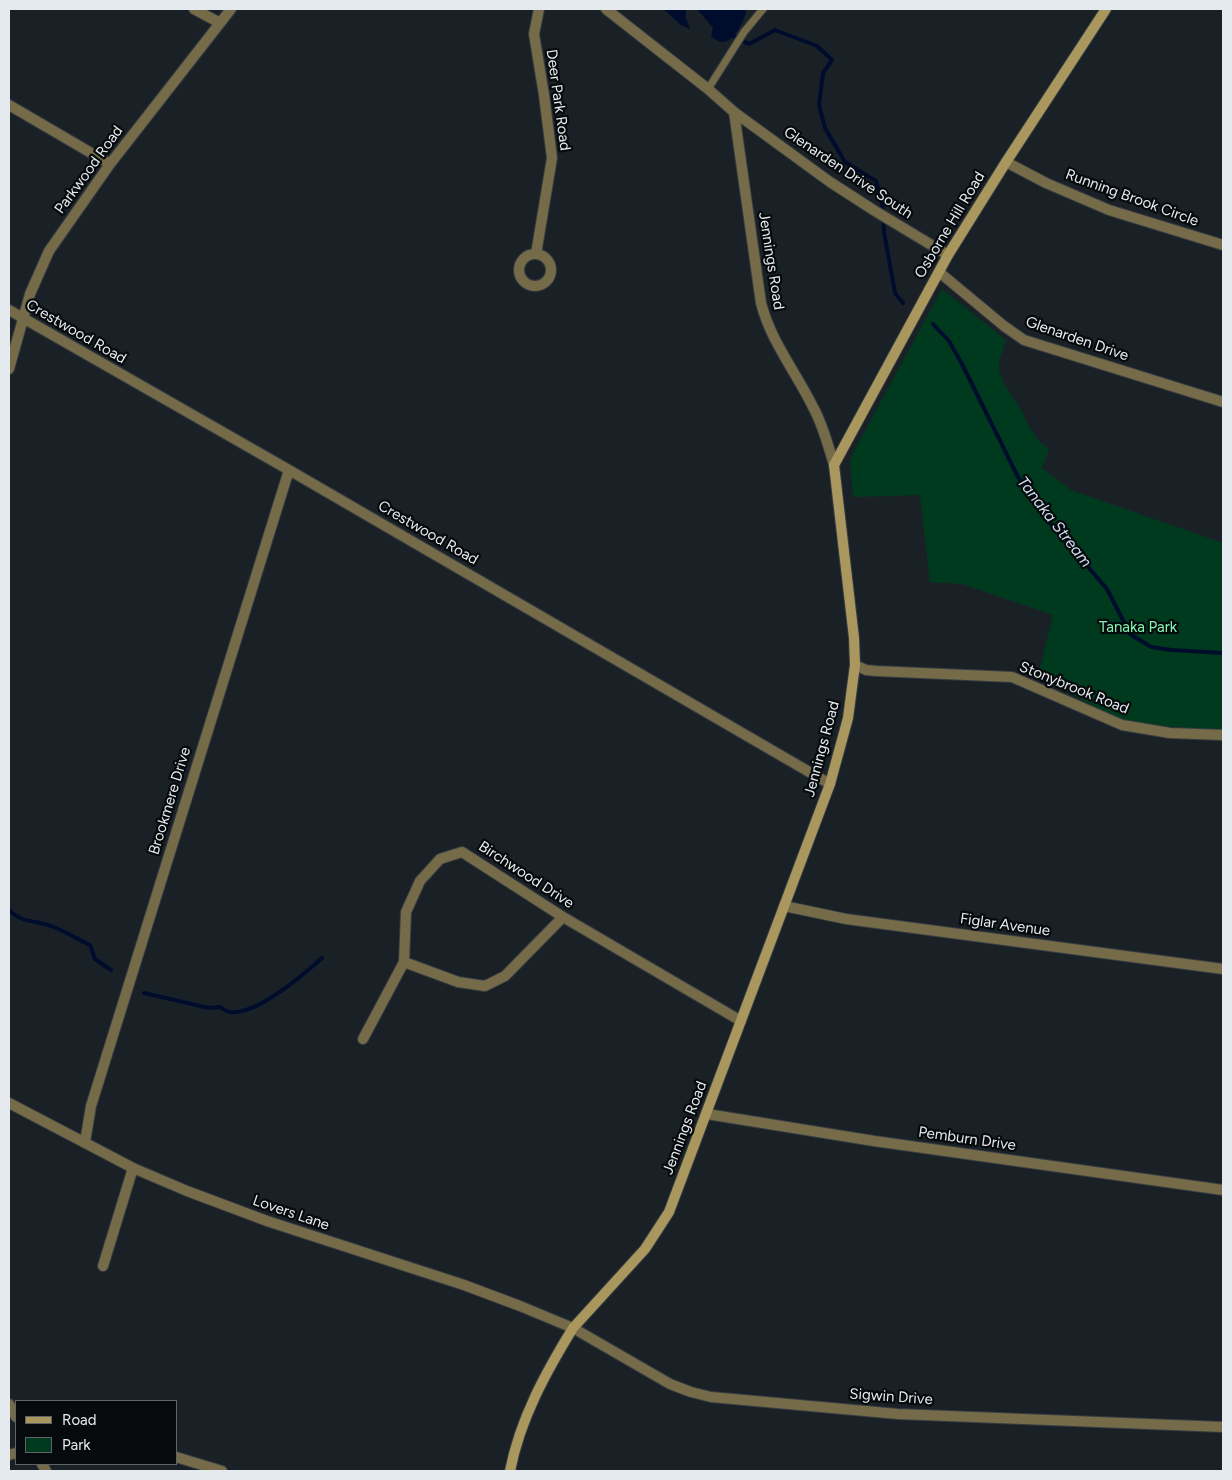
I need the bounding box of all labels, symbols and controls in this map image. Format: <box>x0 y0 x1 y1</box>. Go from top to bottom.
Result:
street label: Deer Park Road <box>542 48 574 152</box>
street label: Parkwood Road <box>51 122 127 218</box>
street label: Glenarden Drive South <box>780 123 916 223</box>
street label: Running Brook Circle <box>1063 166 1201 230</box>
street label: Osborne Hill Road <box>911 168 989 282</box>
street label: Jennings Road <box>754 211 788 311</box>
street label: Crestwood Road <box>23 296 129 368</box>
street label: Glenarden Drive <box>1023 313 1131 365</box>
water label: Tanaka Stream <box>1013 473 1095 571</box>
street label: Crestwood Road <box>375 497 481 569</box>
park label: Tanaka Park <box>1099 619 1177 637</box>
street label: Stonybrook Road <box>1017 658 1131 718</box>
street label: Jennings Road <box>801 699 843 799</box>
street label: Brookmere Drive <box>145 745 195 857</box>
street label: Birchwood Drive <box>475 837 577 913</box>
street label: Figlar Avenue <box>959 910 1051 940</box>
street label: Jennings Road <box>659 1079 711 1177</box>
street label: Pemburn Drive <box>917 1123 1017 1155</box>
street label: Lovers Lane <box>250 1191 332 1235</box>
street label: Sigwin Drive <box>849 1385 933 1409</box>
legend <box>15 1400 178 1465</box>
text: Road <box>62 1411 97 1429</box>
text: Park <box>62 1436 91 1454</box>

